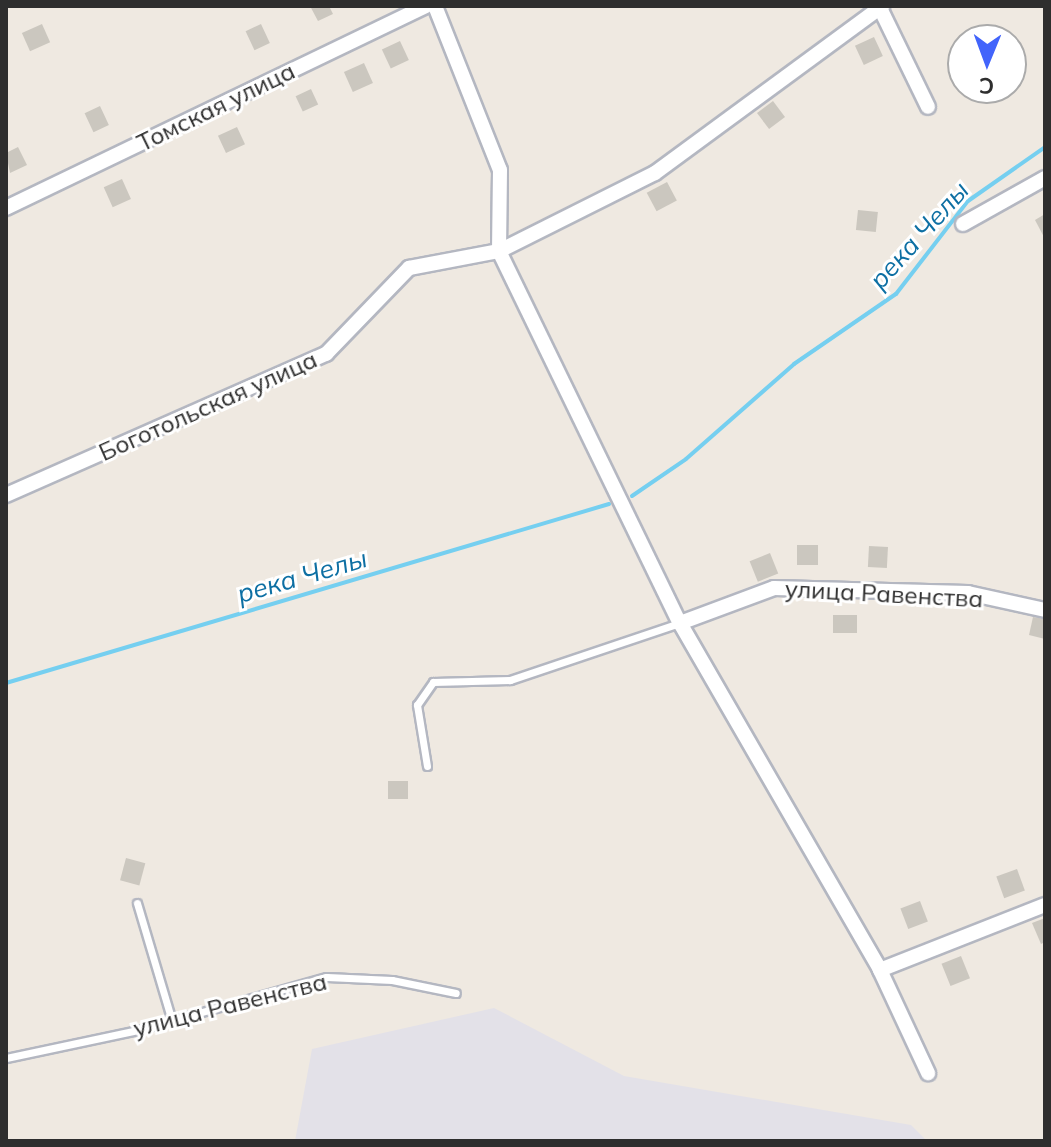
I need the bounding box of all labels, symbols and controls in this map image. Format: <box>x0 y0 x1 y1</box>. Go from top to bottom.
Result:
north arrow <box>947 24 1027 104</box>
street label: Томская улица <box>132 56 300 158</box>
text: С <box>979 72 994 100</box>
water label: река Челы <box>863 175 975 295</box>
street label: Боготольская улица <box>94 345 322 467</box>
water label: река Челы <box>233 543 371 609</box>
street label: улица Равенства <box>784 574 984 614</box>
street label: улица Равенства <box>130 967 330 1043</box>

